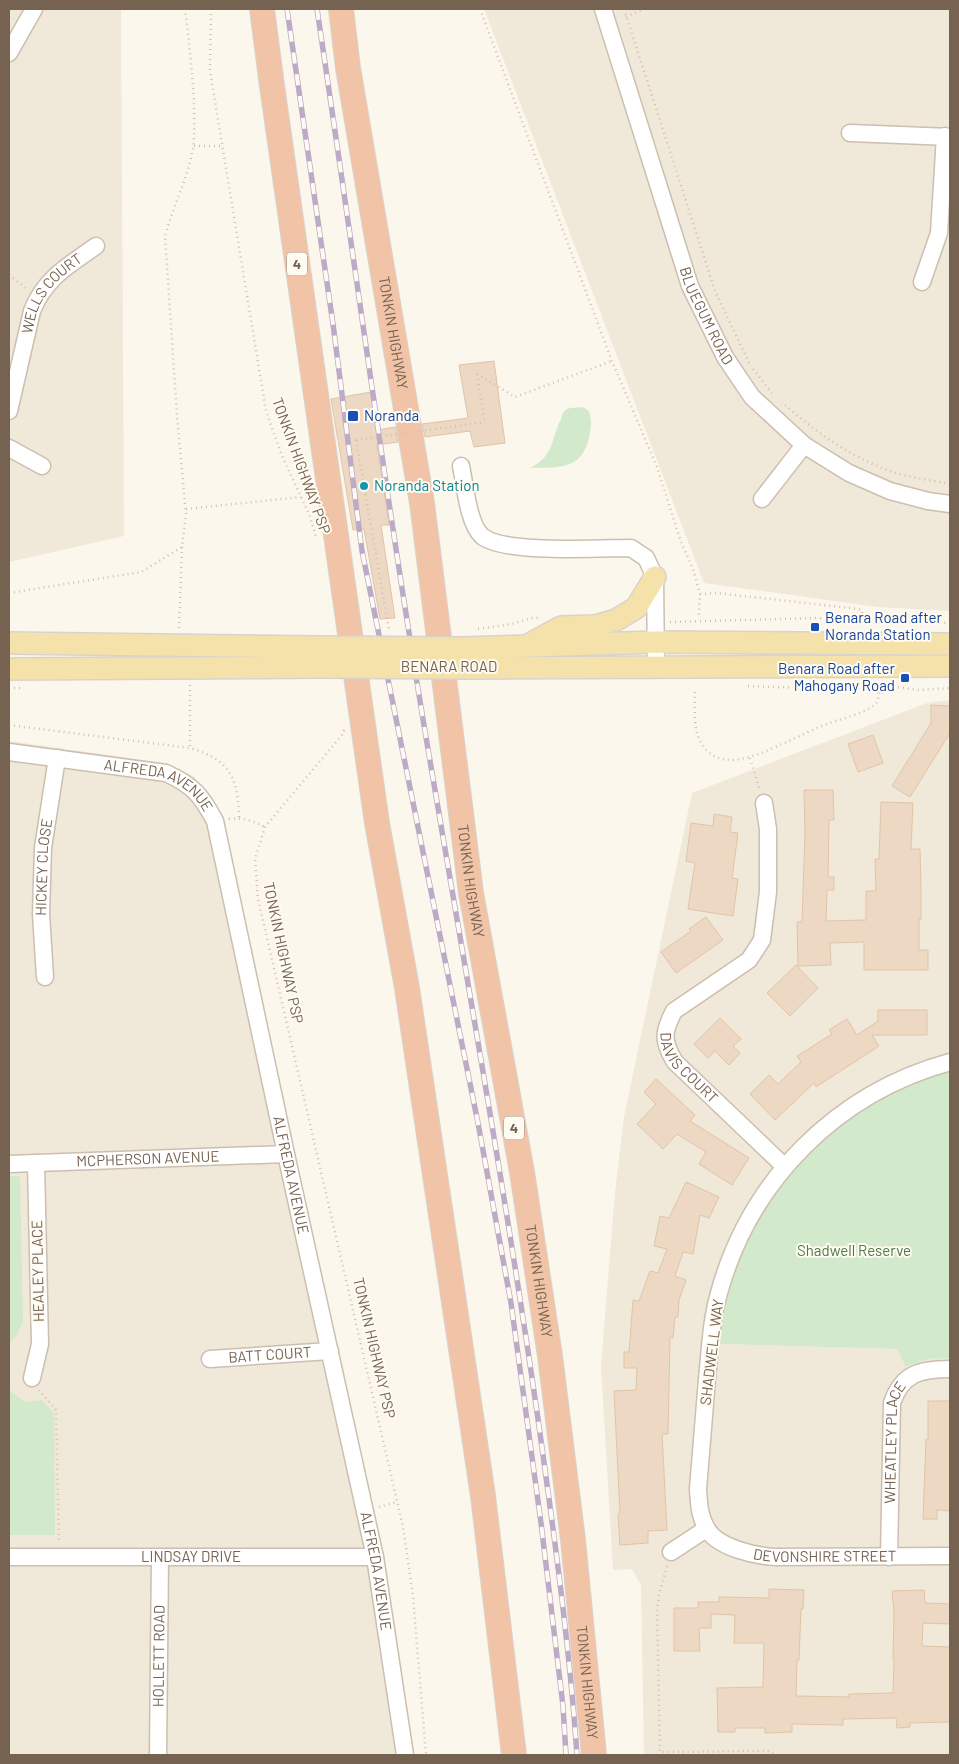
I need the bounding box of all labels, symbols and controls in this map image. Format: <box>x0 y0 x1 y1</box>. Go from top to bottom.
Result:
street label: WELLS COURT <box>17 249 85 335</box>
road number: 4 <box>287 252 307 276</box>
street label: BLUEGUM ROAD <box>677 264 738 368</box>
street label: TONKIN HIGHWAY <box>376 275 413 391</box>
street label: TONKIN HIGHWAY PSP <box>269 395 335 537</box>
place label: Noranda <box>364 406 419 424</box>
marker: Noranda <box>346 409 360 423</box>
place label: Noranda Station <box>374 476 480 494</box>
marker: Noranda Station <box>358 480 370 492</box>
place label: Benara Road after Noranda Station <box>825 608 943 643</box>
marker: Benara Road after Noranda Station <box>809 621 821 633</box>
street label: BENARA ROAD <box>401 657 497 675</box>
place label: Benara Road after Mahogany Road <box>778 659 896 694</box>
marker: Benara Road after Mahogany Road <box>899 672 911 684</box>
street label: ALFREDA AVENUE <box>103 755 217 814</box>
street label: HICKEY CLOSE <box>31 817 55 916</box>
street label: TONKIN HIGHWAY <box>454 823 489 939</box>
street label: TONKIN HIGHWAY PSP <box>260 880 308 1025</box>
street label: DAVIS COURT <box>657 1032 722 1106</box>
street label: ALFREDA AVENUE <box>270 1114 313 1236</box>
road number: 4 <box>504 1116 524 1140</box>
street label: MCPHERSON AVENUE <box>76 1146 220 1170</box>
street label: HEALEY PLACE <box>27 1220 47 1322</box>
street label: TONKIN HIGHWAY <box>522 1223 557 1339</box>
park label: Shadwell Reserve <box>797 1241 911 1259</box>
street label: TONKIN HIGHWAY PSP <box>350 1276 400 1420</box>
street label: SHADWELL WAY <box>696 1298 726 1406</box>
street label: BATT COURT <box>228 1342 312 1366</box>
street label: WHEATLEY PLACE <box>880 1377 909 1504</box>
street label: ALFREDA AVENUE <box>357 1510 396 1632</box>
street label: DEVONSHIRE STREET <box>752 1544 896 1565</box>
street label: LINDSAY DRIVE <box>141 1547 241 1565</box>
street label: HOLLETT ROAD <box>148 1605 168 1707</box>
street label: TONKIN HIGHWAY <box>573 1624 602 1740</box>

